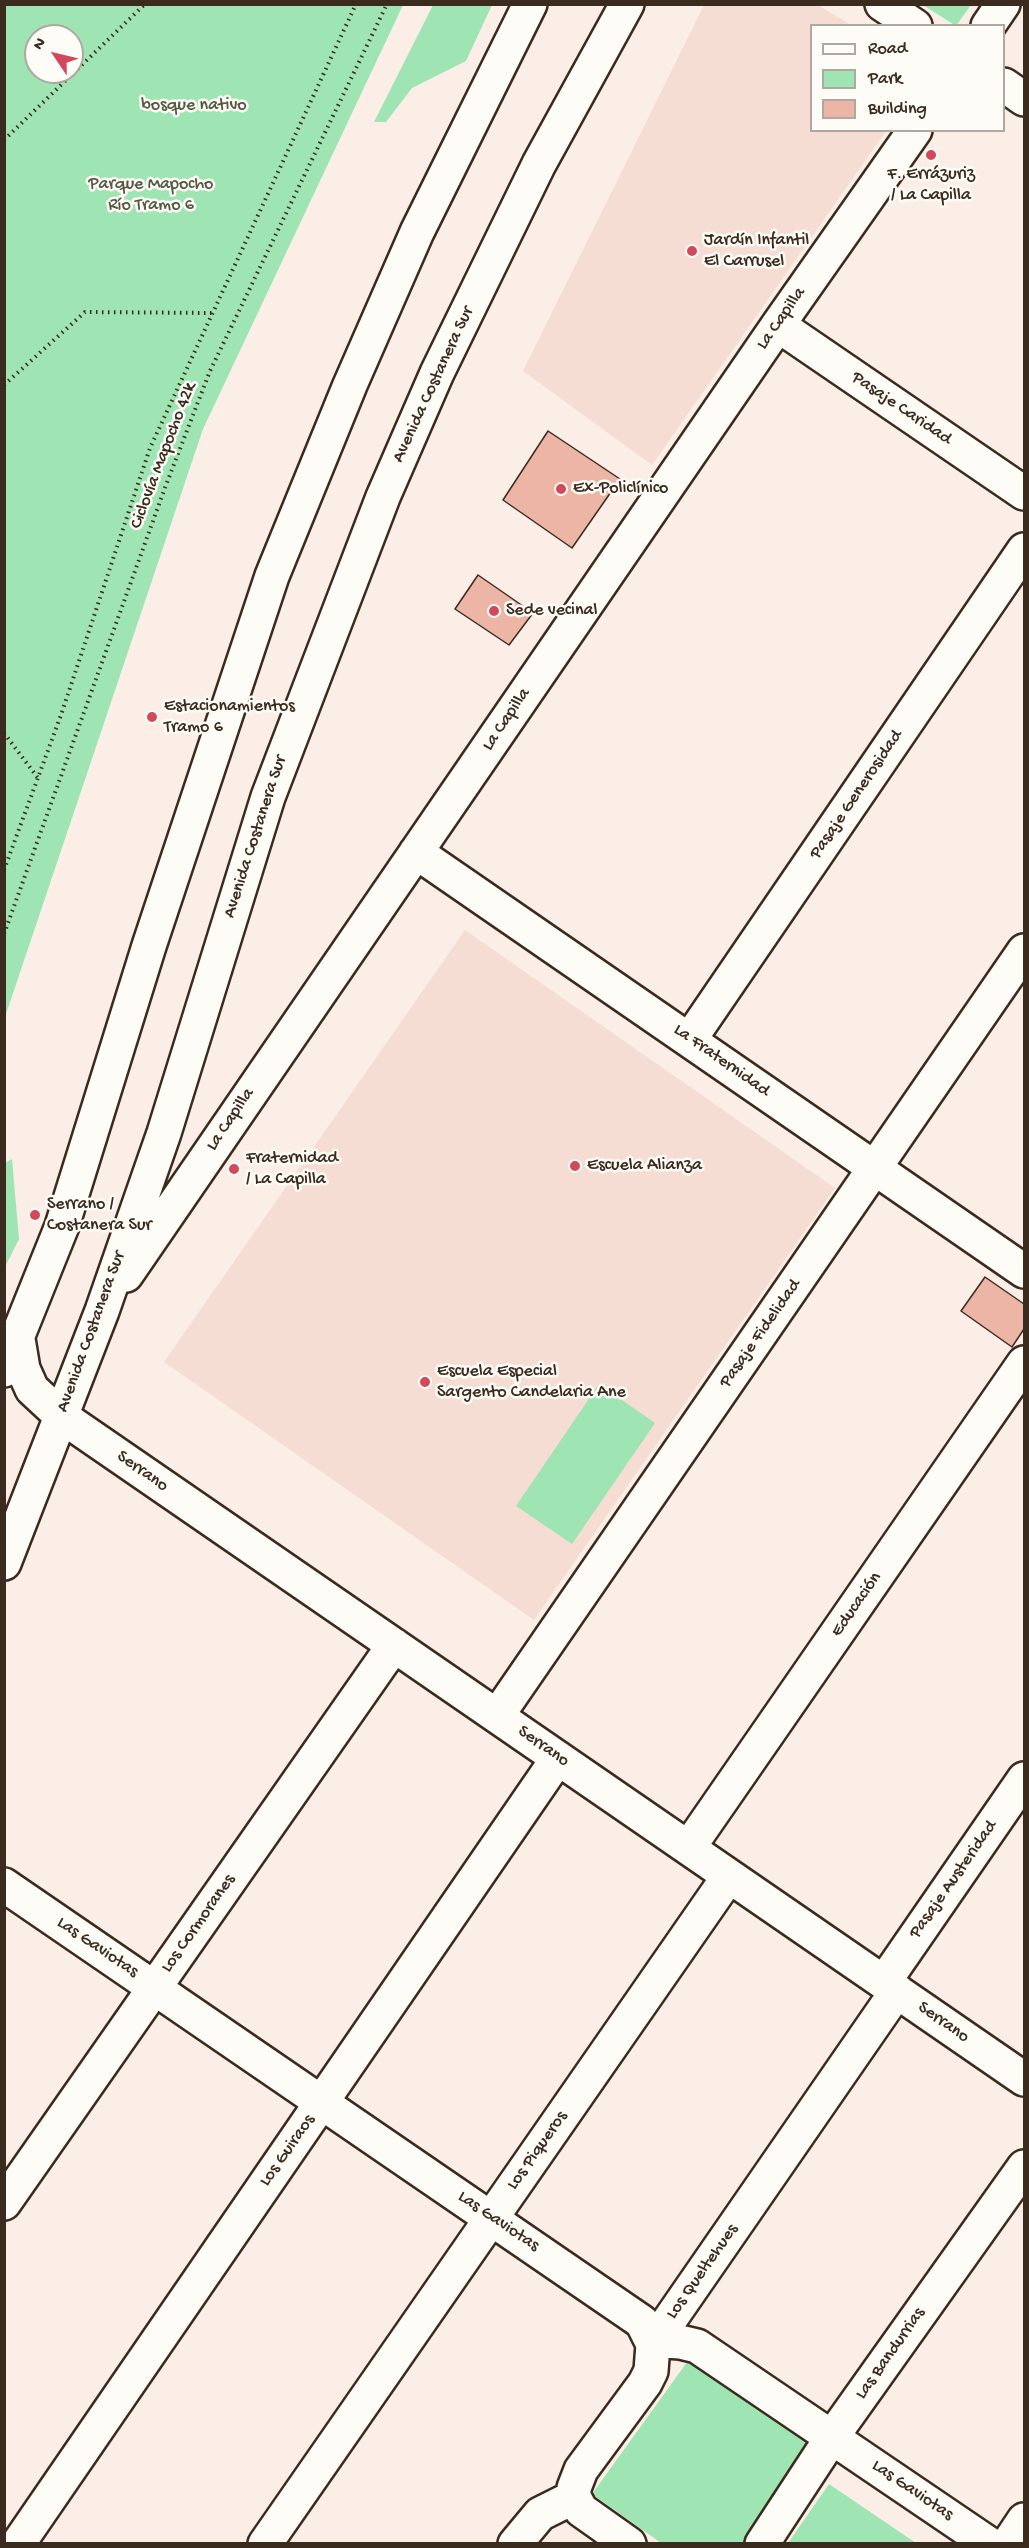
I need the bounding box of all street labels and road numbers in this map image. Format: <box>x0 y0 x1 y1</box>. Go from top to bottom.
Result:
street label: La Capilla <box>753 284 811 354</box>
street label: Avenida Costanera Sur <box>388 303 480 467</box>
street label: Pasaje Caridad <box>847 367 955 451</box>
street label: Ciclovía Mapocho 42k <box>126 380 202 532</box>
street label: La Capilla <box>478 684 536 756</box>
street label: Pasaje Generosidad <box>806 726 908 864</box>
street label: Avenida Costanera Sur <box>219 753 293 921</box>
street label: La Fraternidad <box>669 1020 773 1102</box>
street label: La Capilla <box>202 1084 260 1156</box>
street label: Avenida Costanera Sur <box>53 1249 131 1415</box>
street label: Pasaje Fidelidad <box>716 1276 806 1392</box>
street label: Serrano <box>112 1446 172 1498</box>
street label: Educación <box>827 1568 887 1642</box>
street label: Serrano <box>513 1721 573 1773</box>
street label: Pasaje Austeridad <box>905 1817 1003 1943</box>
street label: Los Cormoranes <box>157 1871 241 1977</box>
street label: Las Gaviotas <box>52 1913 142 1983</box>
street label: Serrano <box>913 1997 973 2049</box>
street label: Los Piqueros <box>503 2107 573 2195</box>
street label: Los Guiraos <box>255 2111 321 2191</box>
street label: Las Gaviotas <box>453 2187 543 2257</box>
street label: Los Queltehues <box>662 2220 744 2324</box>
street label: Las Bandurrias <box>851 2304 931 2404</box>
street label: Las Gaviotas <box>867 2456 957 2526</box>

